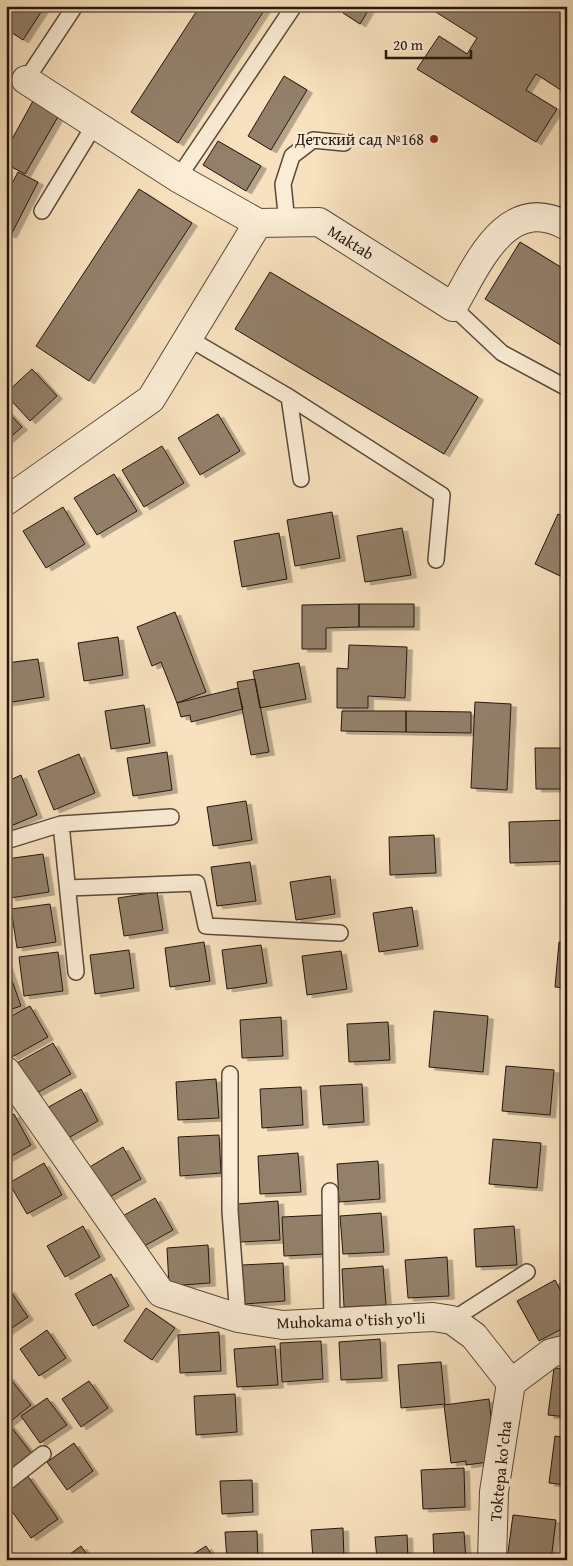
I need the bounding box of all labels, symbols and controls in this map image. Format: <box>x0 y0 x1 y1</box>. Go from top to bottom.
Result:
scale bar <box>386 28 470 60</box>
text: 20 m <box>393 34 424 55</box>
place label: Детский сад №168 <box>294 127 424 151</box>
marker: Детский сад №168 <box>428 133 440 145</box>
street label: Maktab <box>323 218 379 266</box>
street label: Muhokama o'tish yo'li <box>276 1305 426 1335</box>
street label: Toktepa ko'cha <box>483 1419 517 1522</box>

